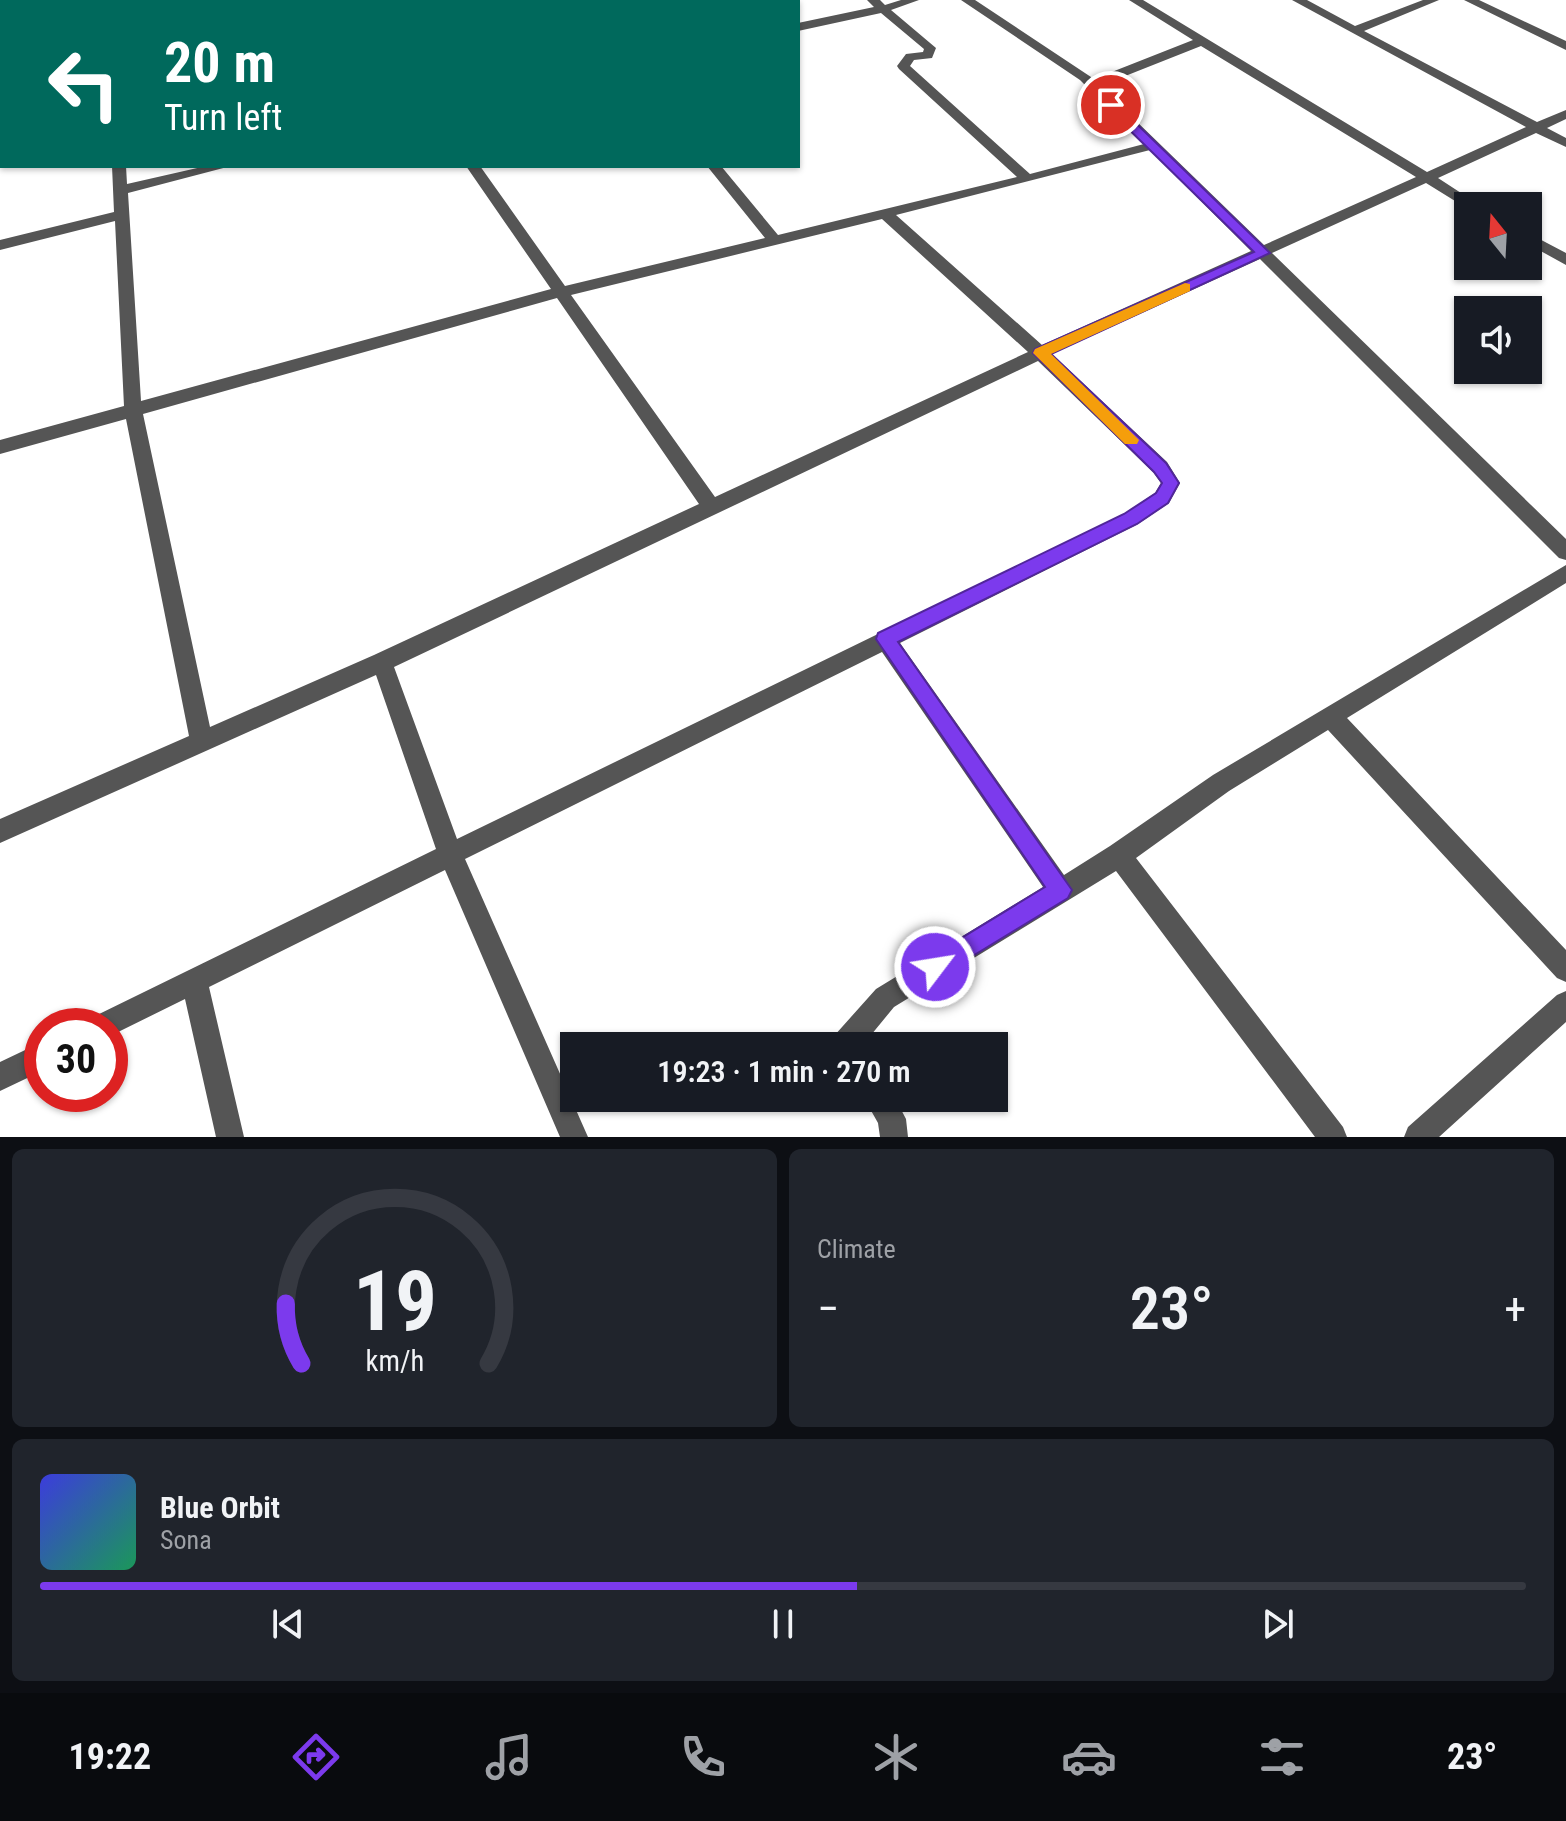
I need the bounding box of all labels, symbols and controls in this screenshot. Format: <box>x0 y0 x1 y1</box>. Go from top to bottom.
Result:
text: 20 m <box>164 30 275 96</box>
icon: left <box>32 32 136 136</box>
pin <box>1077 71 1145 139</box>
icon: arrive <box>1089 83 1133 127</box>
text: Turn left <box>164 97 282 139</box>
north arrow <box>1454 192 1542 280</box>
map controls <box>1454 192 1542 384</box>
button: sound <box>1454 296 1542 384</box>
position arrow <box>893 925 977 1009</box>
speed limit sign: 30 <box>24 1008 128 1112</box>
text: 19:23 · 1 min · 270 m <box>657 1054 911 1089</box>
text: Climate <box>817 1234 896 1264</box>
text: 19 <box>352 1253 437 1350</box>
text: 23° <box>1130 1273 1213 1344</box>
text: − <box>817 1283 839 1335</box>
text: + <box>1504 1283 1526 1335</box>
text: km/h <box>365 1344 424 1378</box>
text: Blue Orbit <box>160 1490 280 1525</box>
text: Sona <box>160 1525 212 1555</box>
icon: previous <box>266 1602 310 1646</box>
icon: pause <box>761 1602 805 1646</box>
icon: next <box>1256 1602 1300 1646</box>
icon: directions <box>288 1729 344 1785</box>
icon: music <box>481 1729 537 1785</box>
icon: phone <box>675 1729 731 1785</box>
icon: climate <box>868 1729 924 1785</box>
icon: car <box>1061 1729 1117 1785</box>
icon: filters <box>1254 1729 1310 1785</box>
text: 19:22 <box>69 1736 151 1778</box>
text: 23° <box>1447 1736 1497 1778</box>

